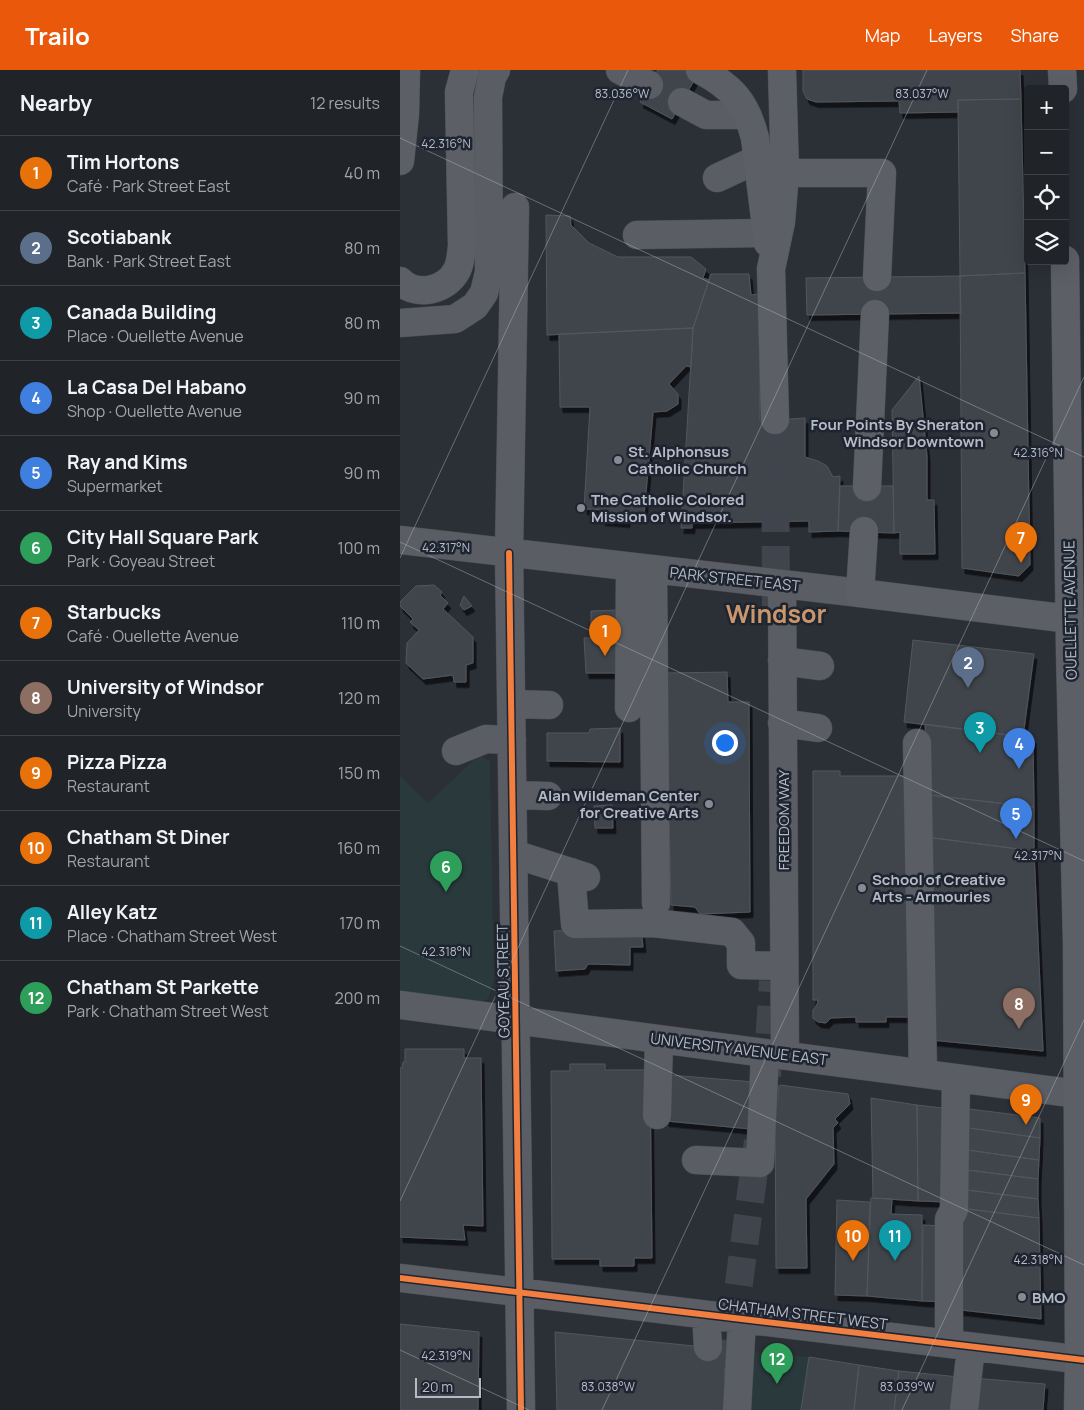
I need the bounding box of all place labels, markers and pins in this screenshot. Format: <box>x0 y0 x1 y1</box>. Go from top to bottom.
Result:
place label: Four Points By Sheraton Windsor Downtown <box>811 414 984 452</box>
marker: Four Points By Sheraton Windsor Downtown <box>988 427 1000 439</box>
place label: St. Alphonsus Catholic Church <box>628 441 747 479</box>
marker: St. Alphonsus Catholic Church <box>612 454 624 466</box>
place label: The Catholic Colored Mission of Windsor. <box>591 489 744 527</box>
marker: The Catholic Colored Mission of Windsor. <box>575 502 587 514</box>
pin: 7 <box>1005 522 1037 563</box>
pin: 1 <box>589 615 621 656</box>
pin: 2 <box>952 647 984 688</box>
pin: 3 <box>964 712 996 753</box>
pin: 4 <box>1003 728 1035 769</box>
place label: Alan Wildeman Center for Creative Arts <box>538 785 699 823</box>
marker: Alan Wildeman Center for Creative Arts <box>703 798 715 810</box>
pin: 5 <box>1000 798 1032 839</box>
pin: 6 <box>430 851 462 892</box>
place label: School of Creative Arts - Armouries <box>872 869 1006 907</box>
marker: School of Creative Arts - Armouries <box>856 882 868 894</box>
pin: 8 <box>1003 988 1035 1029</box>
pin: 9 <box>1010 1084 1042 1125</box>
pin: 10 <box>837 1220 869 1261</box>
pin: 11 <box>879 1220 911 1261</box>
place label: BMO <box>1032 1287 1066 1308</box>
marker: BMO <box>1016 1291 1028 1303</box>
pin: 12 <box>761 1343 793 1384</box>

